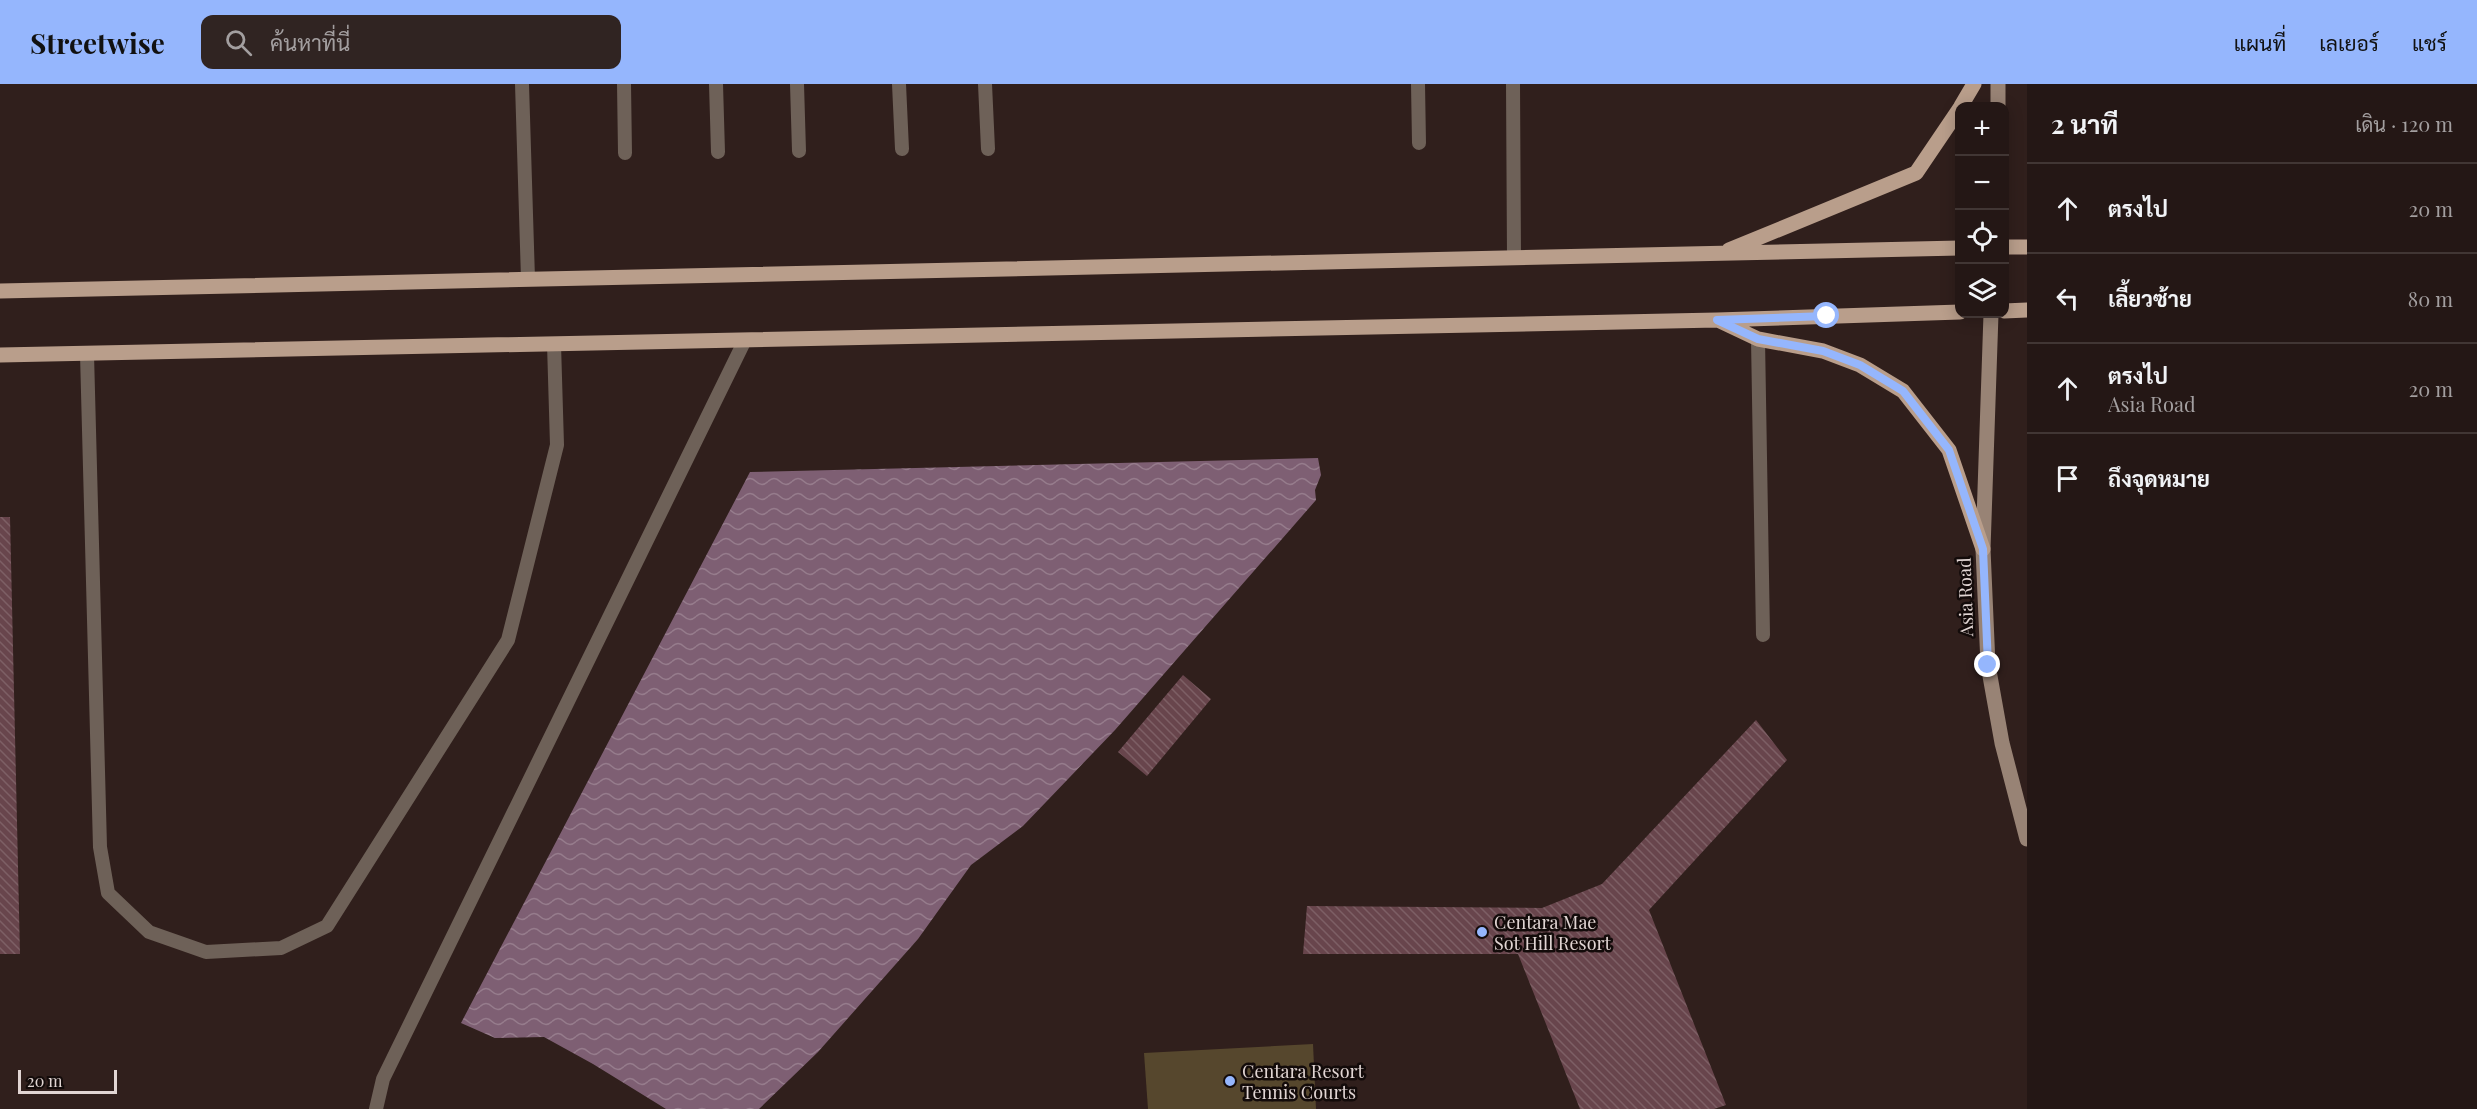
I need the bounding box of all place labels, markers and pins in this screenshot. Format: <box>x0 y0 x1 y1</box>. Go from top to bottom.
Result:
place label: Centara Mae Sot Hill Resort <box>1494 910 1612 955</box>
marker: Centara Mae Sot Hill Resort <box>1475 925 1489 939</box>
place label: Centara Resort Tennis Courts <box>1242 1059 1365 1104</box>
marker: Centara Resort Tennis Courts <box>1223 1074 1237 1088</box>

